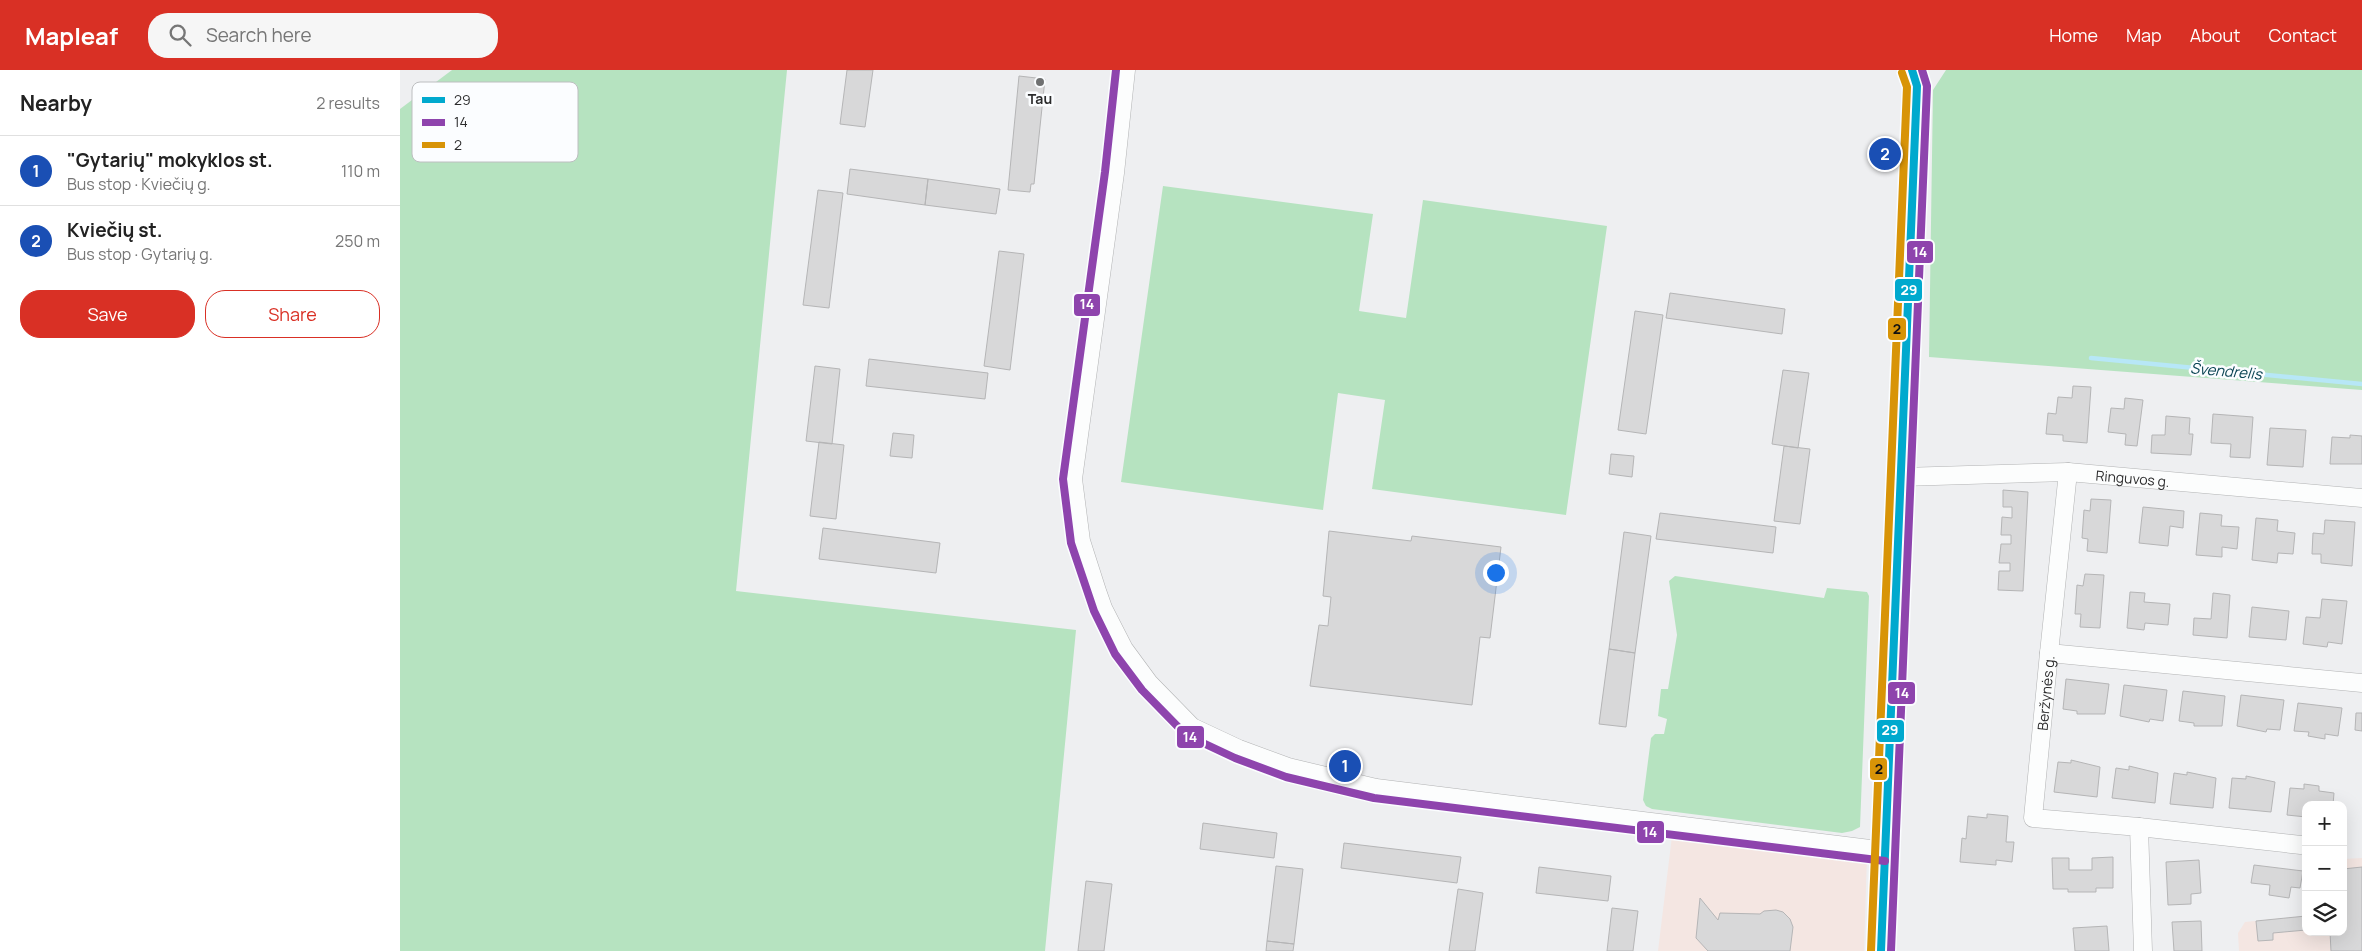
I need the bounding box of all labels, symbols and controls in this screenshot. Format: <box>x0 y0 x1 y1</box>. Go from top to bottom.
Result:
search box <box>148 13 498 58</box>
text: Mapleaf <box>25 19 118 52</box>
icon: search <box>166 21 194 49</box>
text: Search here <box>206 22 312 48</box>
text: Home <box>2049 23 2098 47</box>
text: Map <box>2126 23 2162 47</box>
text: About <box>2190 23 2240 47</box>
text: Contact <box>2268 23 2337 47</box>
marker: Tau <box>1034 76 1046 88</box>
legend <box>412 82 578 162</box>
text: Nearby <box>20 89 92 117</box>
place label: Tau <box>1028 89 1052 108</box>
text: 29 <box>454 90 471 109</box>
text: 2 results <box>316 92 380 114</box>
text: 14 <box>454 112 468 131</box>
text: 2 <box>454 135 462 154</box>
pin: 2 <box>1869 135 1901 173</box>
text: "Gytarių" mokyklos st. <box>67 147 273 173</box>
text: 1 <box>32 160 40 182</box>
text: 110 m <box>341 160 380 182</box>
text: Bus stop · Kviečių g. <box>67 173 211 195</box>
text: Kviečių st. <box>67 217 163 243</box>
text: 2 <box>31 230 41 252</box>
text: 250 m <box>335 230 380 252</box>
line badge: 14 <box>1906 240 1934 264</box>
text: 14 <box>1913 242 1927 261</box>
text: Bus stop · Gytarių g. <box>67 243 213 265</box>
line badge: 29 <box>1894 278 1923 302</box>
text: 29 <box>1900 280 1918 299</box>
button: Save <box>20 290 195 338</box>
button: Share <box>205 290 380 338</box>
line badge: 14 <box>1073 293 1101 317</box>
text: 14 <box>1080 294 1094 313</box>
line badge: 2 <box>1887 317 1907 341</box>
text: 2 <box>1893 319 1901 338</box>
water label: Švendrelis <box>2189 357 2264 385</box>
street label: Ringuvos g. <box>2095 465 2170 490</box>
your location <box>1483 560 1509 586</box>
street label: Beržynės g. <box>2032 655 2058 731</box>
line badge: 14 <box>1887 681 1916 705</box>
text: 14 <box>1895 683 1909 702</box>
line badge: 29 <box>1876 719 1905 743</box>
text: 29 <box>1881 720 1899 739</box>
line badge: 14 <box>1176 725 1205 749</box>
text: 14 <box>1183 727 1197 746</box>
pin: 1 <box>1329 747 1361 785</box>
line badge: 2 <box>1869 757 1888 781</box>
text: 2 <box>1875 759 1883 778</box>
map controls <box>2302 801 2347 936</box>
button: + <box>2302 801 2347 846</box>
line badge: 14 <box>1636 820 1665 844</box>
text: 14 <box>1643 822 1657 841</box>
button: − <box>2302 846 2347 891</box>
button: layers <box>2302 891 2347 936</box>

